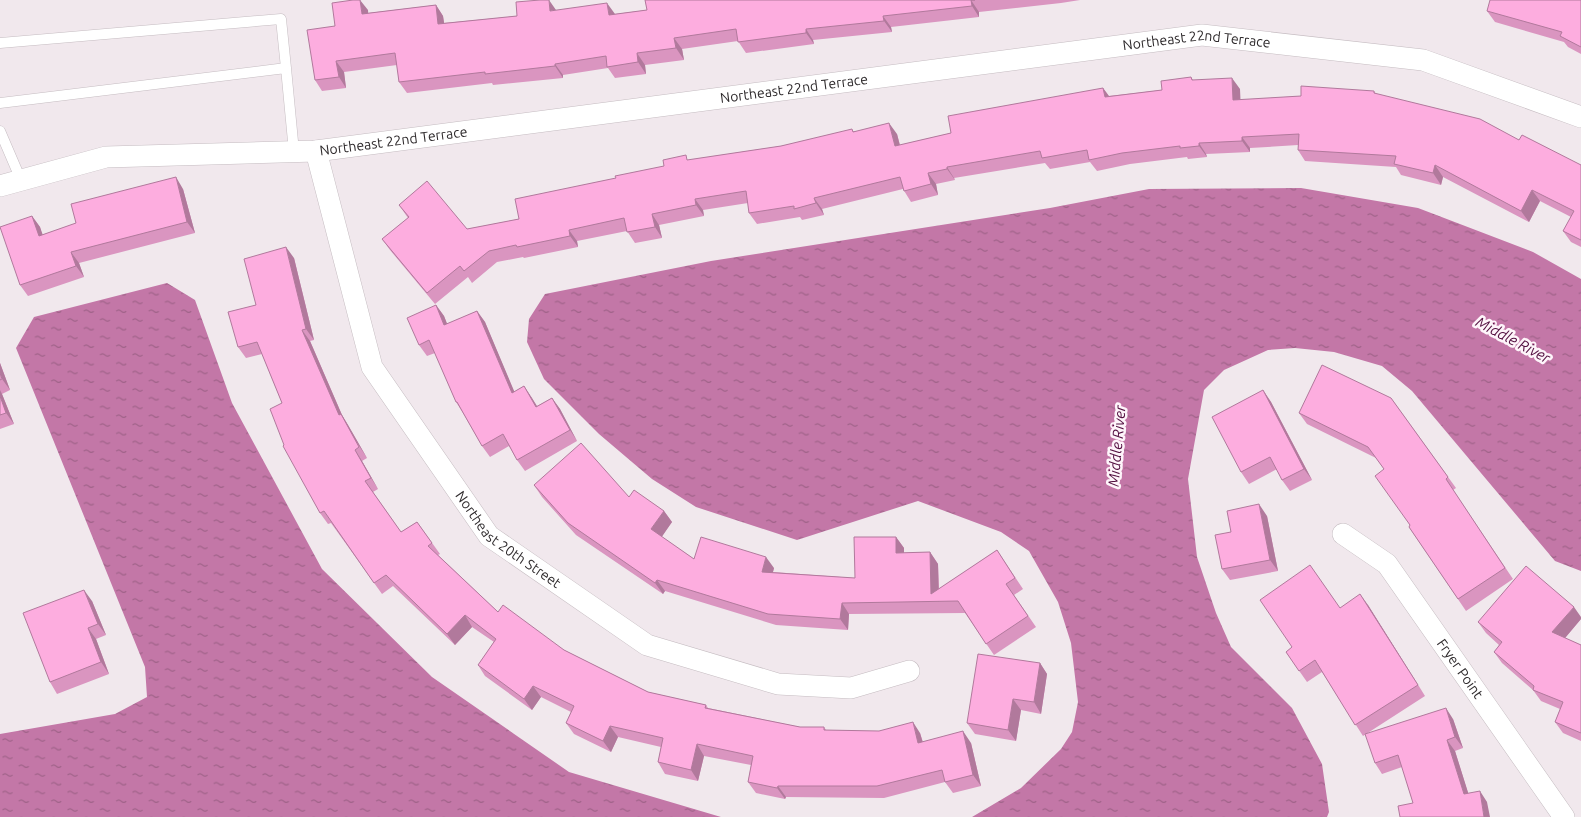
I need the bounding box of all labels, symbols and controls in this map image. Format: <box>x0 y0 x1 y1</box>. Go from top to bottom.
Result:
street label: Northeast 22nd Terrace <box>1122 27 1271 53</box>
street label: Northeast 22nd Terrace <box>719 71 869 106</box>
street label: Northeast 22nd Terrace <box>319 123 468 158</box>
water label: Middle River <box>1473 313 1554 367</box>
water label: Middle River <box>1104 403 1129 487</box>
street label: Northeast 20th Street <box>452 488 564 591</box>
street label: Fryer Point <box>1434 636 1487 702</box>

